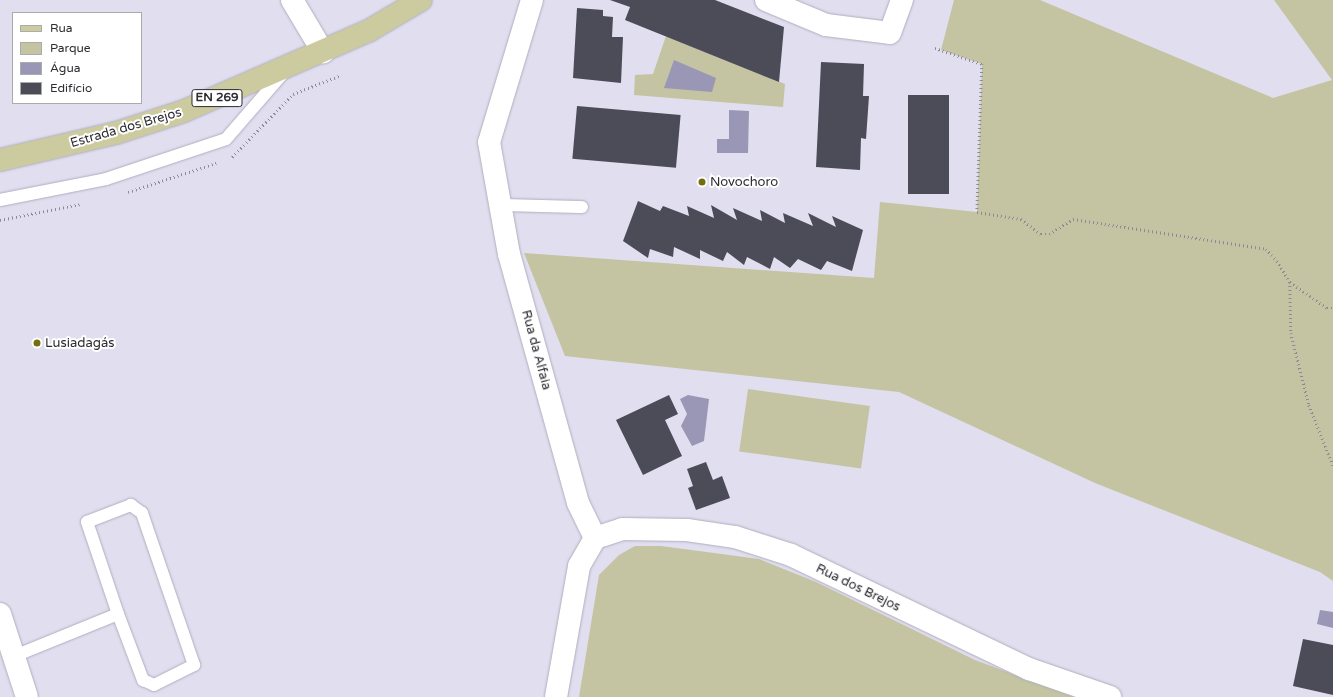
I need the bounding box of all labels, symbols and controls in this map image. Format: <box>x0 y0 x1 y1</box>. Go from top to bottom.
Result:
legend <box>12 12 142 104</box>
text: Rua <box>50 21 73 35</box>
text: Parque <box>50 41 91 55</box>
text: Água <box>50 61 80 75</box>
text: Edifício <box>50 81 92 95</box>
road number: EN 269 <box>191 88 243 108</box>
street label: Estrada dos Brejos <box>69 105 183 151</box>
place label: Novochoro <box>710 174 778 190</box>
marker: Novochoro <box>697 177 707 187</box>
street label: Rua da Alfaia <box>518 308 554 392</box>
place label: Lusiadagás <box>45 335 114 351</box>
marker: Lusiadagás <box>32 338 42 348</box>
street label: Rua dos Brejos <box>813 561 903 615</box>

